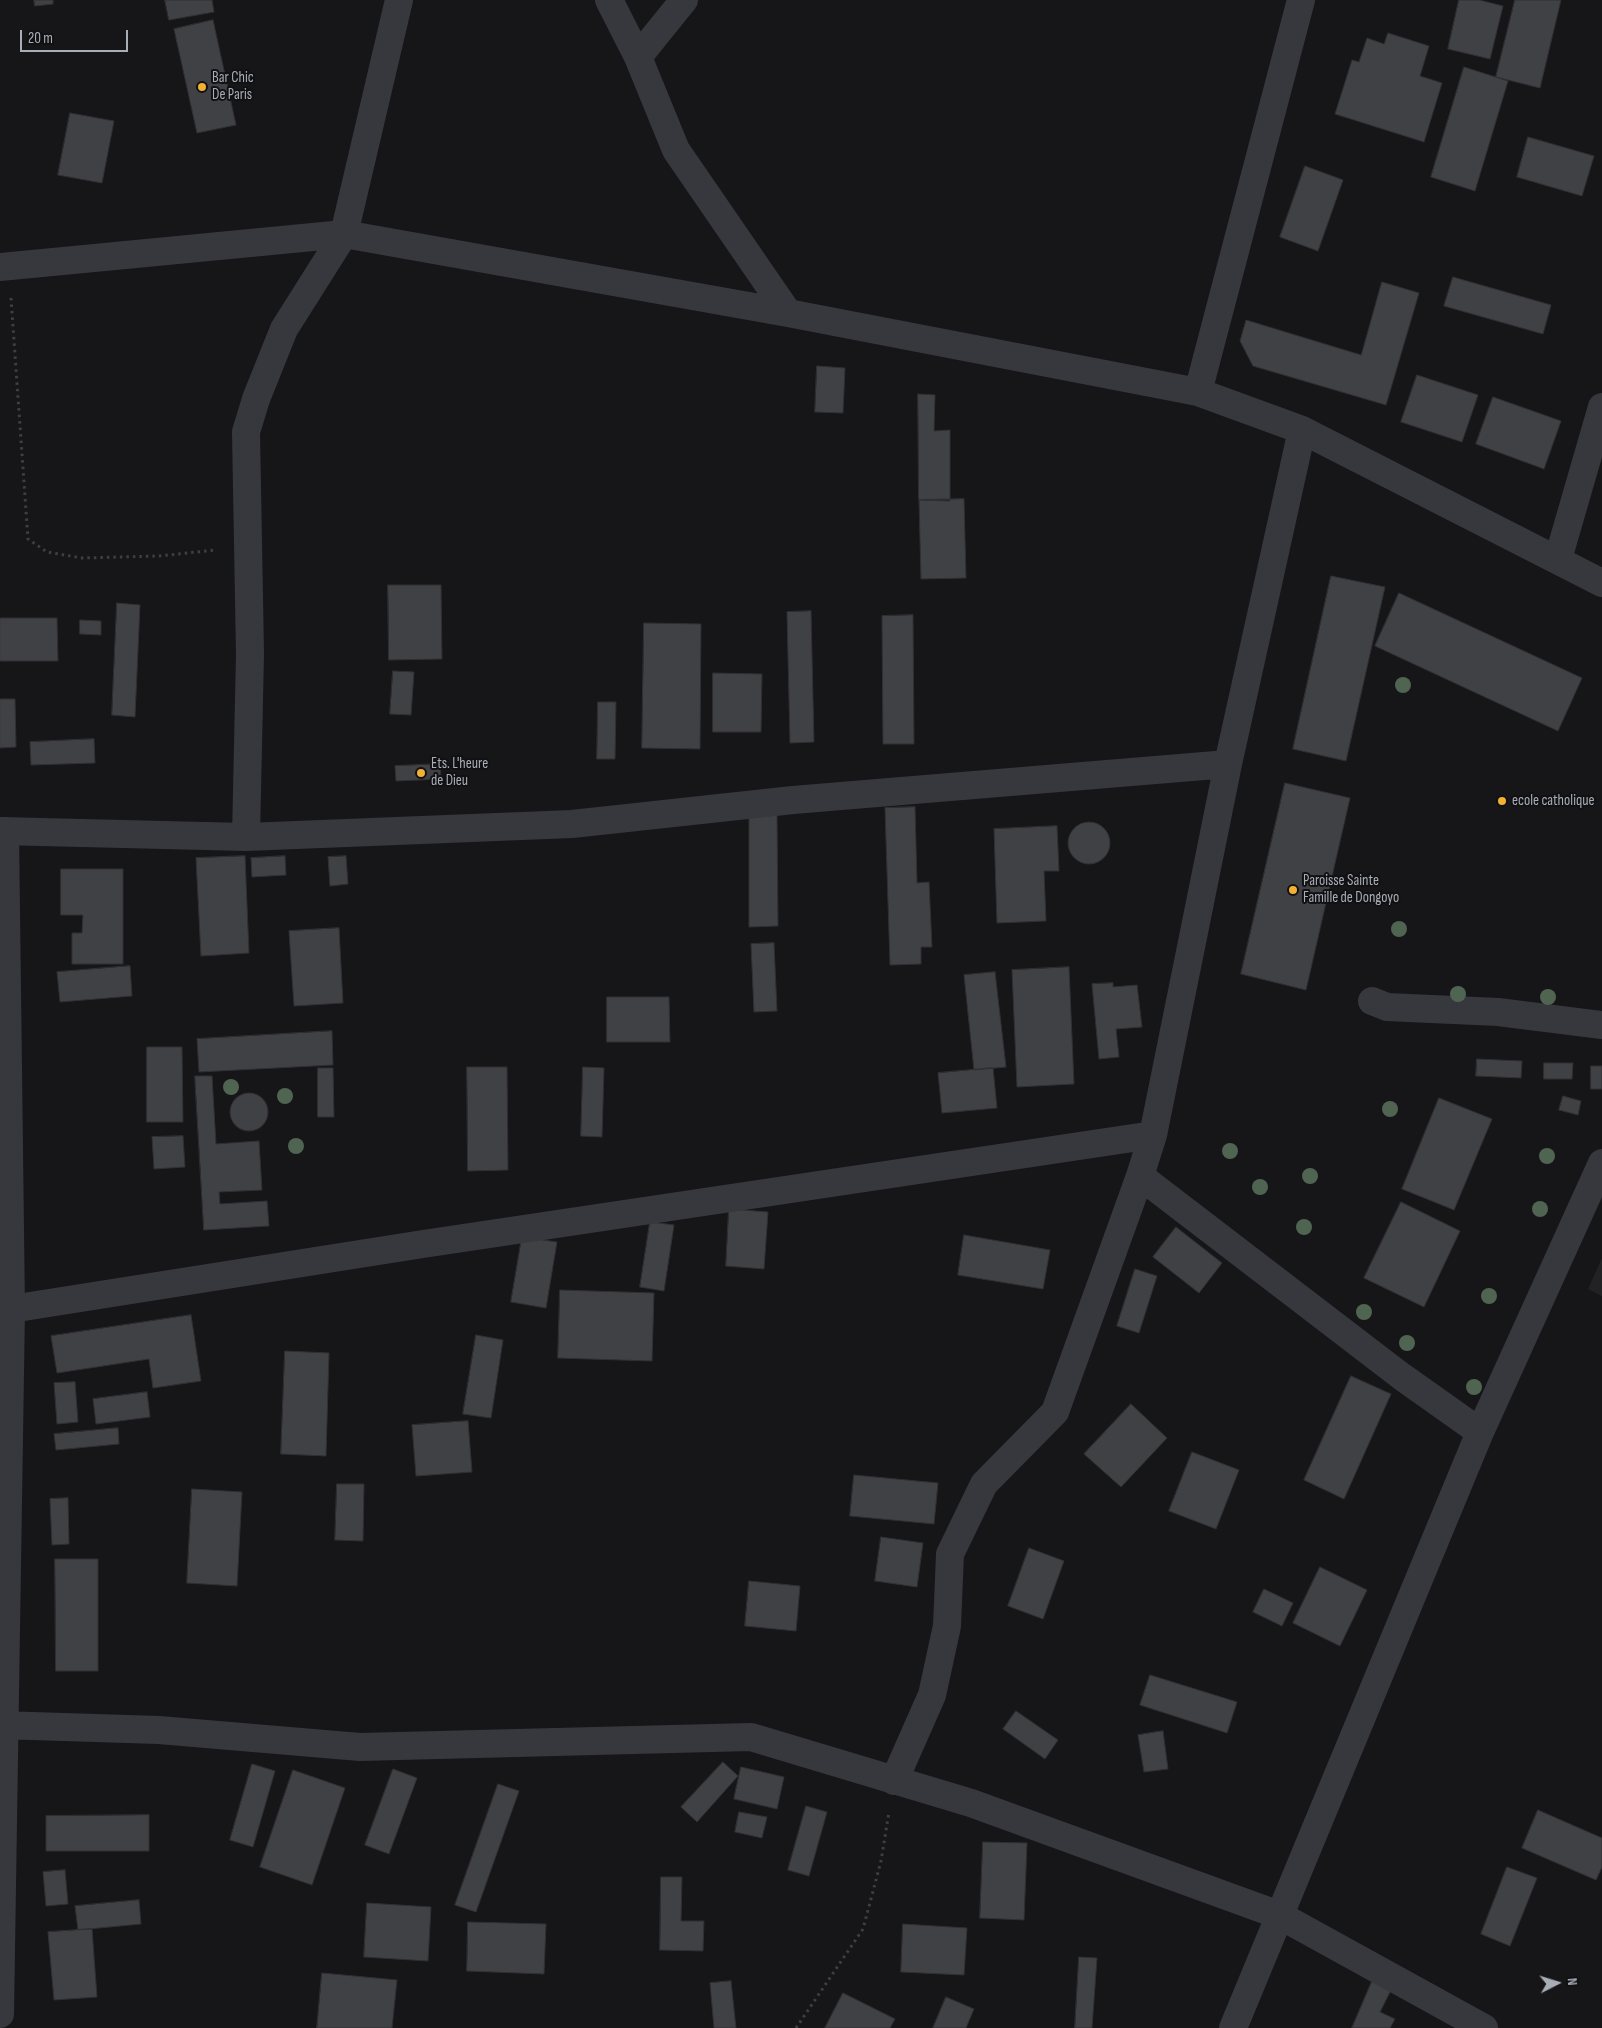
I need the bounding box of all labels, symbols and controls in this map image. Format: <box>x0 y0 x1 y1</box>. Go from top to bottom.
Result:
scale bar <box>22 20 130 52</box>
text: 20 m <box>28 29 53 48</box>
place label: Bar Chic De Paris <box>212 69 254 104</box>
marker: Bar Chic De Paris <box>196 81 208 93</box>
place label: Ets. L'heure de Dieu <box>431 755 488 790</box>
marker: Ets. L'heure de Dieu <box>415 767 427 779</box>
place label: ecole catholique <box>1512 792 1595 810</box>
marker: ecole catholique <box>1496 795 1508 807</box>
place label: Paroisse Sainte Famille de Dongoyo <box>1303 872 1399 907</box>
marker: Paroisse Sainte Famille de Dongoyo <box>1287 884 1299 896</box>
north arrow <box>1532 1958 1582 2008</box>
text: N <box>1564 1977 1581 1986</box>

